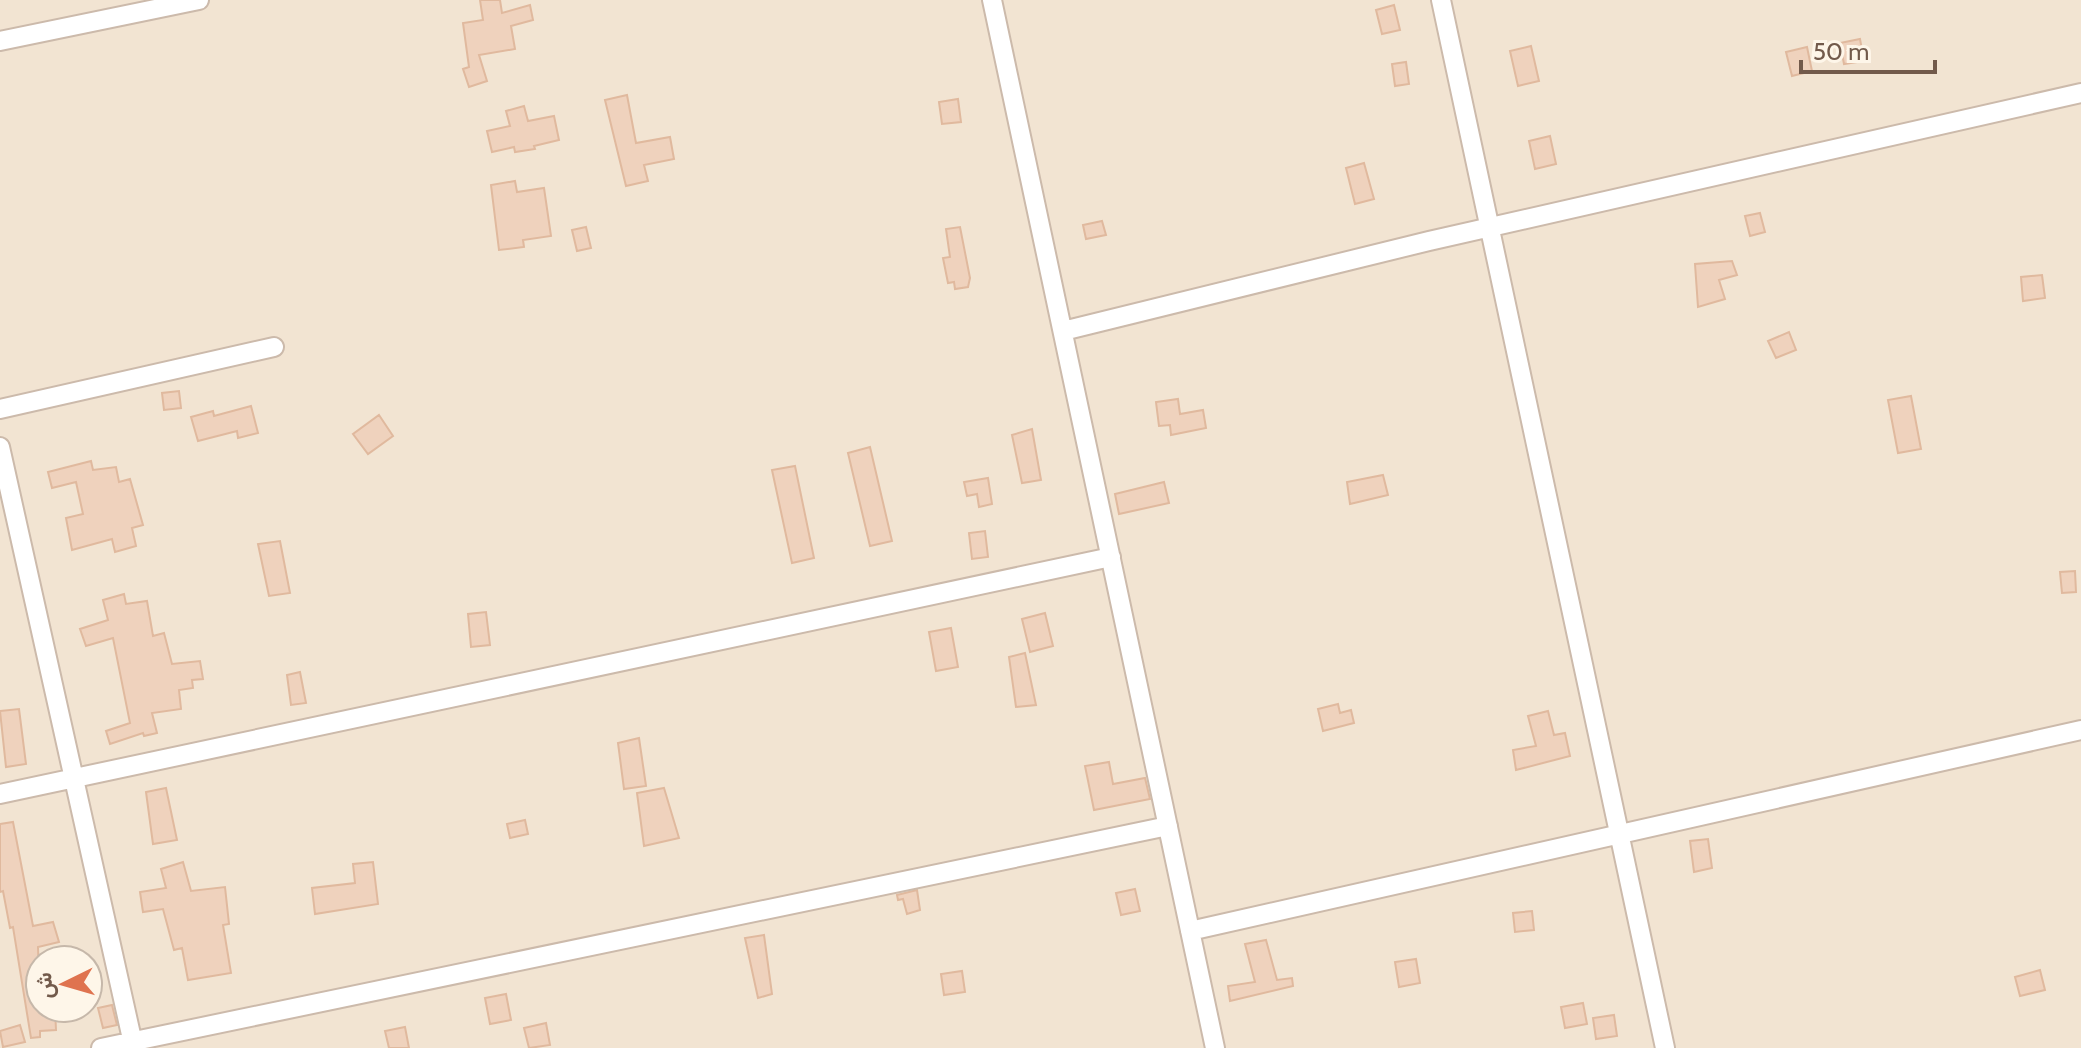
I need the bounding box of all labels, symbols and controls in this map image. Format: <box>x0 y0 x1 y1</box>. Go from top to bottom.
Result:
scale bar <box>1801 24 1935 74</box>
text: 50 m <box>1813 37 1869 66</box>
north arrow <box>24 944 104 1024</box>
text: ش <box>30 971 59 1000</box>

